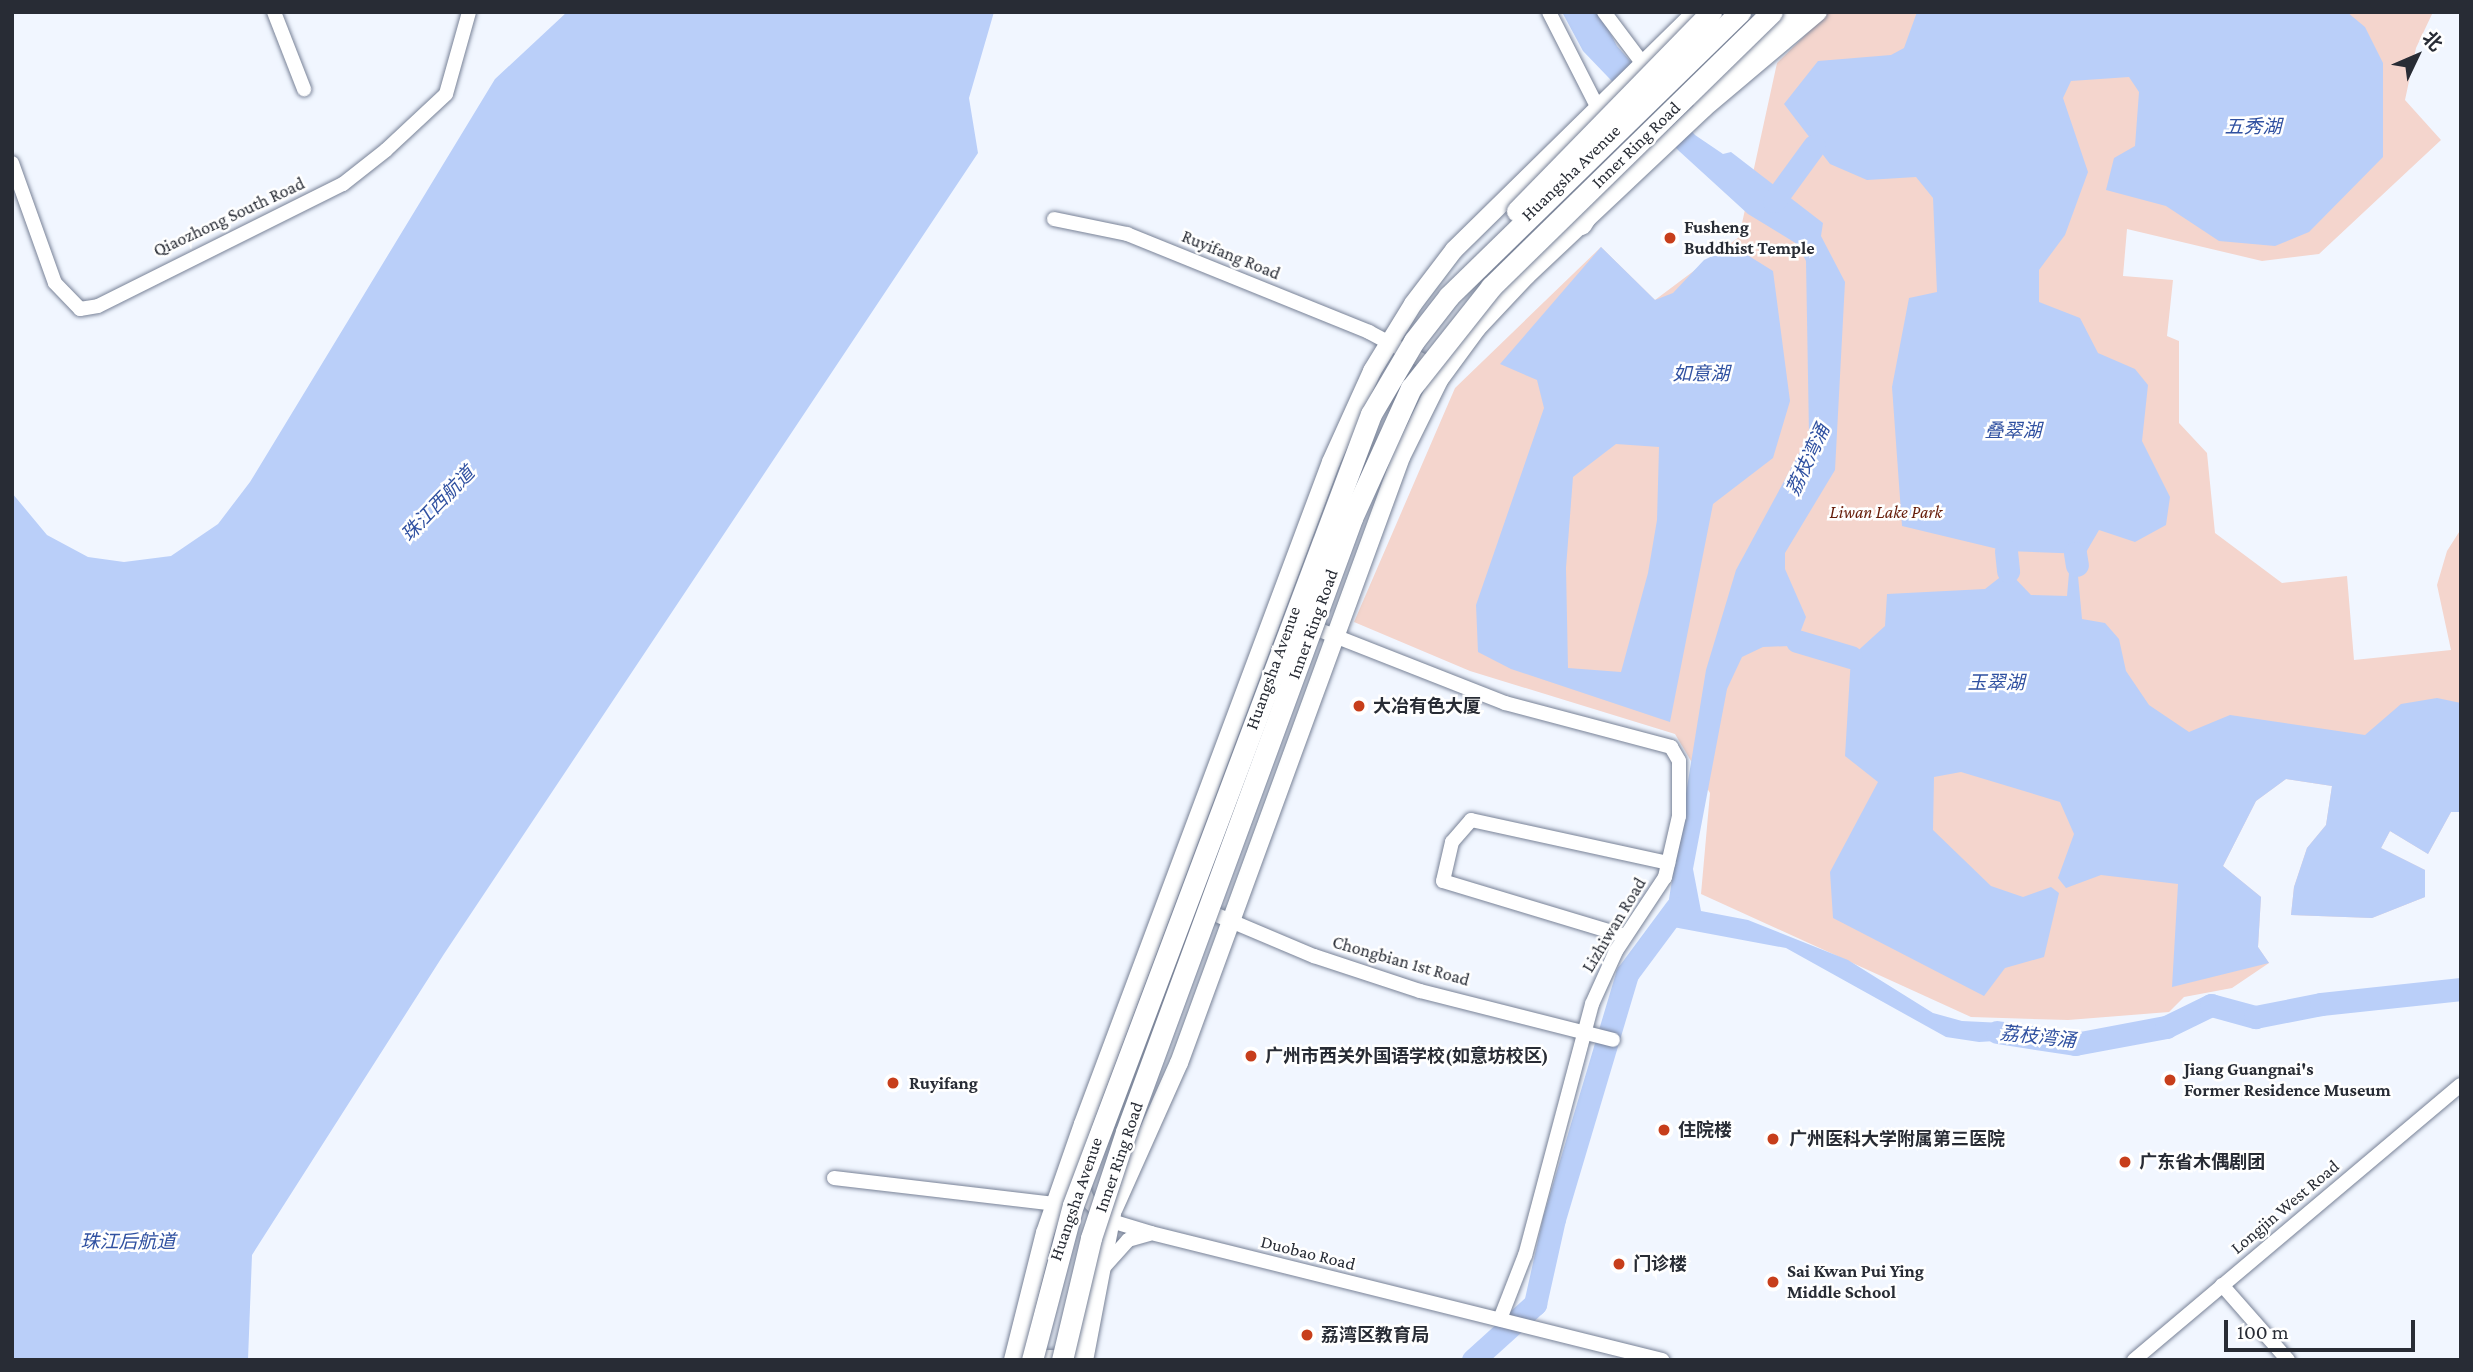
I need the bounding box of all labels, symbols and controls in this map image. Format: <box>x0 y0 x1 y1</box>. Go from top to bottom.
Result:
north arrow <box>2382 21 2452 91</box>
text: 北 <box>2418 27 2447 55</box>
street label: Inner Ring Road <box>1587 97 1685 193</box>
water label: 五秀湖 <box>2225 116 2281 138</box>
street label: Huangsha Avenue <box>1517 120 1625 226</box>
street label: Qiaozhong South Road <box>150 172 308 262</box>
place label: Fusheng Buddhist Temple <box>1684 217 1814 260</box>
street label: Ruyifang Road <box>1179 225 1283 285</box>
marker: Fusheng Buddhist Temple <box>1662 230 1678 246</box>
water label: 如意湖 <box>1673 363 1729 385</box>
water label: 叠翠湖 <box>1985 420 2041 442</box>
water label: 荔枝湾涌 <box>1782 421 1834 499</box>
water label: 珠江西航道 <box>397 462 479 546</box>
park label: Liwan Lake Park <box>1830 501 1942 523</box>
street label: Inner Ring Road <box>1283 566 1343 682</box>
street label: Huangsha Avenue <box>1241 603 1305 733</box>
water label: 玉翠湖 <box>1968 672 2024 694</box>
place label: 大冶有色大厦 <box>1373 695 1481 717</box>
marker: 大冶有色大厦 <box>1351 698 1367 714</box>
street label: Lizhiwan Road <box>1577 874 1651 976</box>
street label: Chongbian 1st Road <box>1330 931 1472 991</box>
water label: 荔枝湾涌 <box>1999 1022 2077 1052</box>
place label: 广州市西关外国语学校(如意坊校区) <box>1265 1045 1549 1067</box>
marker: 广州市西关外国语学校(如意坊校区) <box>1243 1048 1259 1064</box>
place label: Jiang Guangnai's Former Residence Museum <box>2184 1059 2391 1102</box>
place label: Ruyifang <box>909 1072 978 1094</box>
marker: Jiang Guangnai's Former Residence Museum <box>2162 1072 2178 1088</box>
marker: Ruyifang <box>883 1073 903 1093</box>
street label: Inner Ring Road <box>1090 1099 1148 1215</box>
place label: 住院楼 <box>1678 1119 1732 1141</box>
marker: 住院楼 <box>1656 1122 1672 1138</box>
place label: 广州医科大学附属第三医院 <box>1789 1128 2005 1150</box>
marker: 广州医科大学附属第三医院 <box>1763 1129 1783 1149</box>
street label: Huangsha Avenue <box>1045 1134 1107 1264</box>
place label: 广东省木偶剧团 <box>2139 1151 2265 1173</box>
marker: 广东省木偶剧团 <box>2117 1154 2133 1170</box>
street label: Longjin West Road <box>2226 1155 2344 1259</box>
water label: 珠江后航道 <box>81 1231 175 1253</box>
street label: Duobao Road <box>1258 1231 1358 1275</box>
place label: 门诊楼 <box>1633 1253 1687 1275</box>
marker: 门诊楼 <box>1611 1256 1627 1272</box>
place label: Sai Kwan Pui Ying Middle School <box>1787 1261 1924 1304</box>
marker: Sai Kwan Pui Ying Middle School <box>1765 1274 1781 1290</box>
scale bar <box>2228 1306 2419 1350</box>
text: 100 m <box>2237 1320 2289 1344</box>
place label: 荔湾区教育局 <box>1321 1324 1429 1346</box>
marker: 荔湾区教育局 <box>1299 1327 1315 1343</box>

